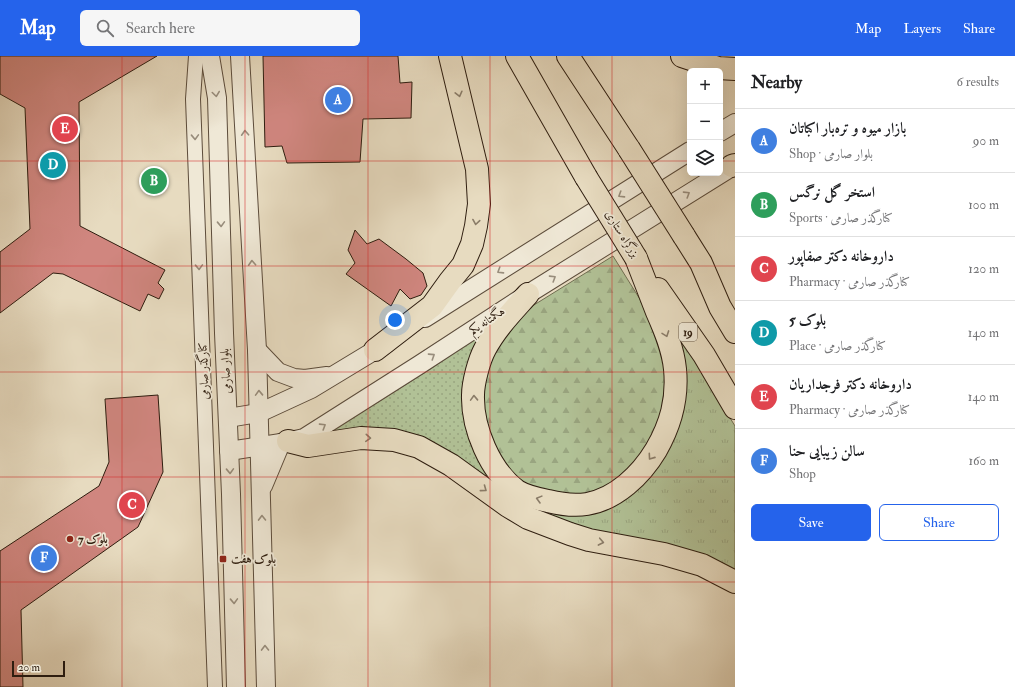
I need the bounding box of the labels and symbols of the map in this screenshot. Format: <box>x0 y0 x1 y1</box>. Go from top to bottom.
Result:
pin: A <box>325 85 351 115</box>
one-way arrow <box>211 91 220 98</box>
one-way arrow <box>454 91 462 97</box>
pin: E <box>52 114 78 144</box>
one-way arrow <box>240 130 249 136</box>
one-way arrow <box>190 134 199 140</box>
pin: D <box>40 150 66 180</box>
pin: B <box>141 166 167 196</box>
one-way arrow <box>619 190 626 197</box>
one-way arrow <box>683 192 690 199</box>
street label: بزرگراه ستاری <box>602 207 643 260</box>
one-way arrow <box>472 218 481 225</box>
one-way arrow <box>216 221 225 227</box>
one-way arrow <box>248 260 257 266</box>
one-way arrow <box>195 264 204 270</box>
one-way arrow <box>497 267 504 274</box>
one-way arrow <box>549 275 556 283</box>
street label: هگمتانه یکم <box>465 302 510 341</box>
your location <box>385 310 405 330</box>
road number: 19 <box>679 323 697 341</box>
one-way arrow <box>661 330 670 337</box>
street label: کنارگذر صارمی <box>194 342 212 400</box>
street label: بلوار صارمی <box>217 348 235 394</box>
one-way arrow <box>428 354 435 361</box>
one-way arrow <box>254 390 263 396</box>
one-way arrow <box>469 395 478 401</box>
one-way arrow <box>319 423 326 431</box>
one-way arrow <box>365 434 371 443</box>
one-way arrow <box>648 453 656 460</box>
one-way arrow <box>225 468 234 474</box>
one-way arrow <box>480 484 487 492</box>
pin: C <box>119 490 145 520</box>
one-way arrow <box>536 495 543 504</box>
one-way arrow <box>258 515 266 521</box>
place label: بلوک 7 <box>78 532 108 547</box>
marker: بلوک 7 <box>65 534 75 544</box>
one-way arrow <box>598 537 605 546</box>
pin: F <box>31 543 57 573</box>
place label: بلوک هفت <box>231 552 276 567</box>
marker: بلوک هفت <box>218 554 228 564</box>
one-way arrow <box>230 598 238 604</box>
one-way arrow <box>261 645 269 651</box>
scale bar <box>12 659 65 678</box>

